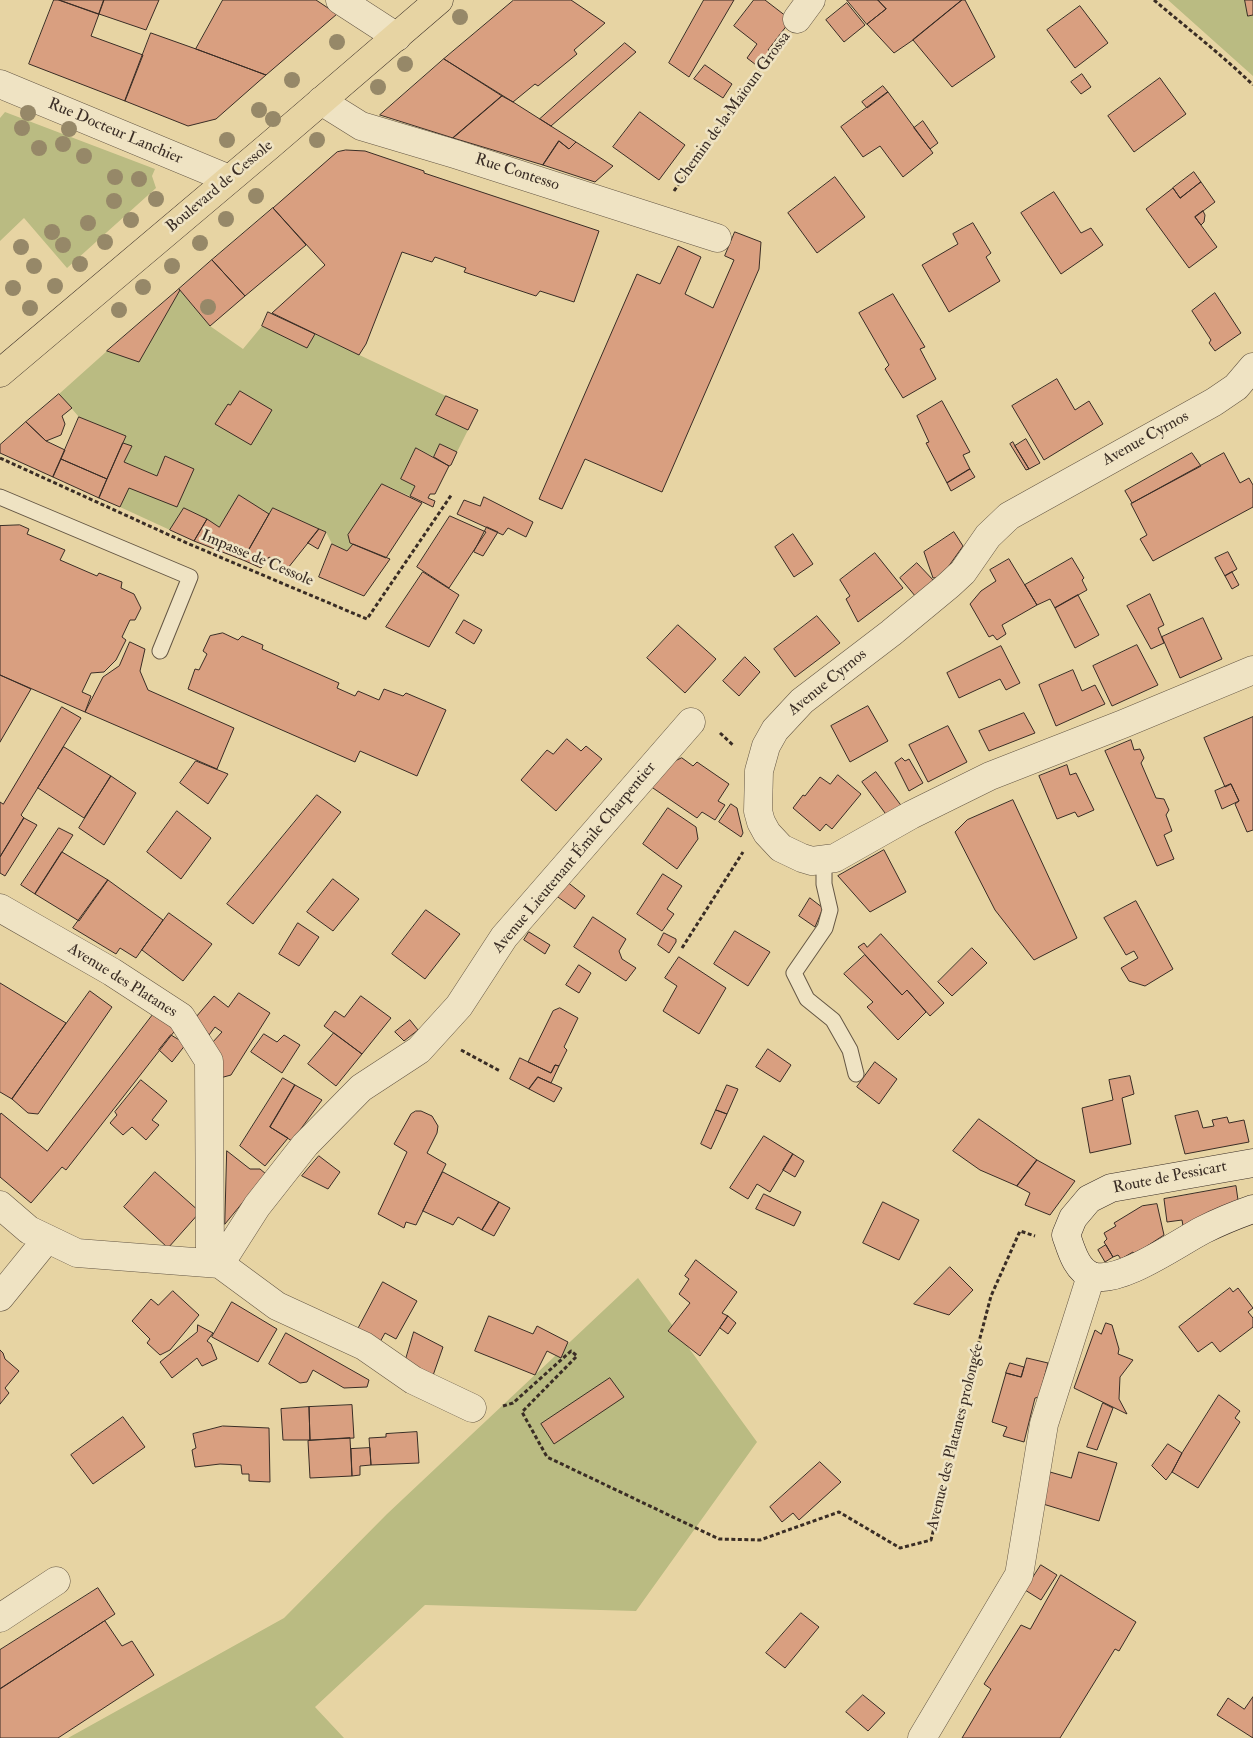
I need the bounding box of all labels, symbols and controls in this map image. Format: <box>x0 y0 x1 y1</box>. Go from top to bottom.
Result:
street label: Chemin de la Maïoun Grossa <box>671 28 795 190</box>
street label: Rue Docteur Lanchier <box>45 95 185 169</box>
street label: Boulevard de Cessole <box>163 137 277 237</box>
street label: Rue Contesso <box>472 150 562 196</box>
street label: Avenue Cyrnos <box>1100 407 1192 471</box>
street label: Impasse de Cessole <box>198 527 316 591</box>
street label: Avenue Cyrnos <box>785 645 871 721</box>
street label: Avenue Lieutenant Émile Charpentier <box>489 758 661 958</box>
street label: Avenue des Platanes <box>64 940 180 1022</box>
street label: Route de Pessicart <box>1112 1158 1228 1198</box>
street label: Avenue des Platanes prolongée <box>924 1342 988 1532</box>

